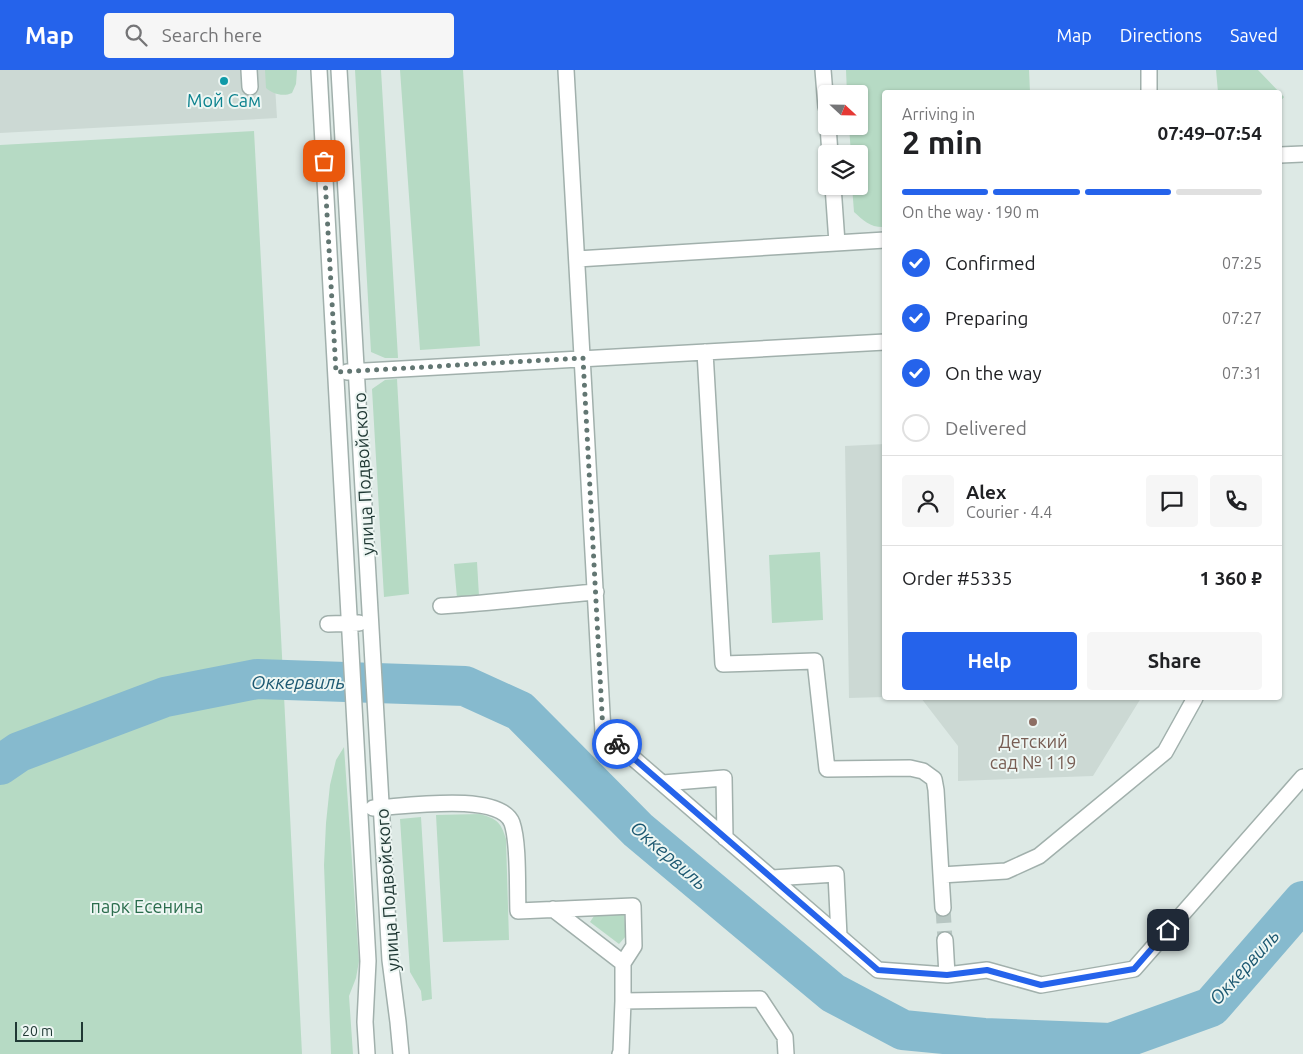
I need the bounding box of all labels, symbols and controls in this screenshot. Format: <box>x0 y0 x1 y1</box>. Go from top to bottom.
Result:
search box <box>104 13 454 58</box>
icon: search <box>122 21 150 49</box>
text: Map <box>25 22 74 49</box>
text: Search here <box>162 24 262 46</box>
text: Map <box>1056 25 1092 45</box>
text: Directions <box>1120 25 1202 45</box>
text: Saved <box>1230 25 1278 45</box>
marker: Мой Сам <box>218 75 230 87</box>
north arrow <box>818 85 868 135</box>
map controls <box>818 85 868 195</box>
place label: Мой Сам <box>187 90 261 110</box>
text: Arriving in <box>902 105 975 123</box>
text: 07:49–07:54 <box>1157 122 1262 144</box>
text: 2 min <box>902 124 983 160</box>
pin <box>303 140 345 182</box>
button: layers <box>818 145 868 195</box>
icon: bag <box>310 147 338 175</box>
text: On the way · 190 m <box>902 203 1039 221</box>
icon: check <box>902 249 930 277</box>
text: Confirmed <box>945 252 1036 274</box>
text: 07:25 <box>1222 254 1262 272</box>
icon: check <box>902 304 930 332</box>
text: Preparing <box>945 307 1029 329</box>
text: 07:27 <box>1222 309 1262 327</box>
icon: check <box>902 359 930 387</box>
text: On the way <box>945 362 1042 384</box>
text: 07:31 <box>1222 364 1262 382</box>
street label: улица Подвойского <box>349 392 377 556</box>
text: Delivered <box>945 417 1027 439</box>
button: person <box>902 475 954 527</box>
button: chat <box>1146 475 1198 527</box>
button: phone <box>1210 475 1262 527</box>
text: Alex <box>966 481 1006 503</box>
text: Courier · 4.4 <box>966 503 1052 521</box>
text: Order #5335 <box>902 567 1012 589</box>
text: 1 360 ₽ <box>1199 567 1262 589</box>
button: Help <box>902 632 1077 690</box>
button: Share <box>1087 632 1262 690</box>
water label: Оккервиль <box>251 671 345 693</box>
marker: Детский сад № 119 <box>1027 716 1039 728</box>
courier <box>592 719 642 769</box>
icon: bike <box>603 730 631 758</box>
place label: Детский сад № 119 <box>990 731 1076 772</box>
street label: улица Подвойского <box>371 808 403 972</box>
water label: Оккервиль <box>626 816 712 894</box>
park label: парк Есенина <box>91 896 203 916</box>
pin <box>1147 909 1189 951</box>
icon: home <box>1154 916 1182 944</box>
water label: Оккервиль <box>1204 925 1284 1009</box>
scale bar <box>15 1019 82 1042</box>
text: 20 m <box>22 1023 53 1039</box>

